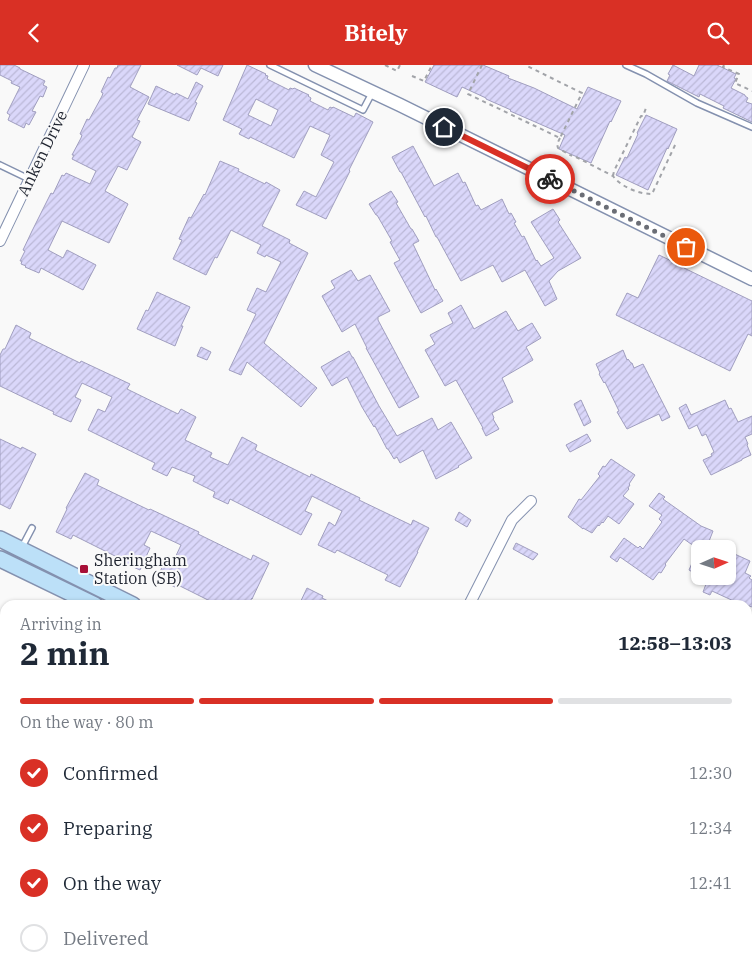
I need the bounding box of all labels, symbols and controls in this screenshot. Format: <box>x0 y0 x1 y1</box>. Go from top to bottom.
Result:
text: Bitely <box>344 18 408 47</box>
icon: back <box>20 19 48 47</box>
icon: search <box>704 19 732 47</box>
pin <box>423 106 465 148</box>
street label: Anken Drive <box>13 107 71 199</box>
icon: home <box>430 113 458 141</box>
courier <box>525 154 575 204</box>
icon: bike <box>536 165 564 193</box>
pin <box>665 226 707 268</box>
icon: bag <box>672 233 700 261</box>
north arrow <box>691 540 736 585</box>
map controls <box>691 540 736 585</box>
place label: Sheringham Station (SB) <box>94 550 187 588</box>
marker: Sheringham Station (SB) <box>78 563 90 575</box>
text: Arriving in <box>20 614 102 634</box>
text: 12:58–13:03 <box>618 631 732 655</box>
text: 2 min <box>20 632 110 674</box>
text: On the way · 80 m <box>20 712 154 732</box>
icon: check <box>20 759 48 787</box>
text: Confirmed <box>63 761 158 785</box>
text: 12:30 <box>689 763 732 783</box>
icon: check <box>20 814 48 842</box>
text: Preparing <box>63 816 152 840</box>
text: 12:34 <box>689 818 732 838</box>
icon: check <box>20 869 48 897</box>
text: On the way <box>63 871 161 895</box>
text: 12:41 <box>689 873 732 893</box>
text: Delivered <box>63 926 149 950</box>

